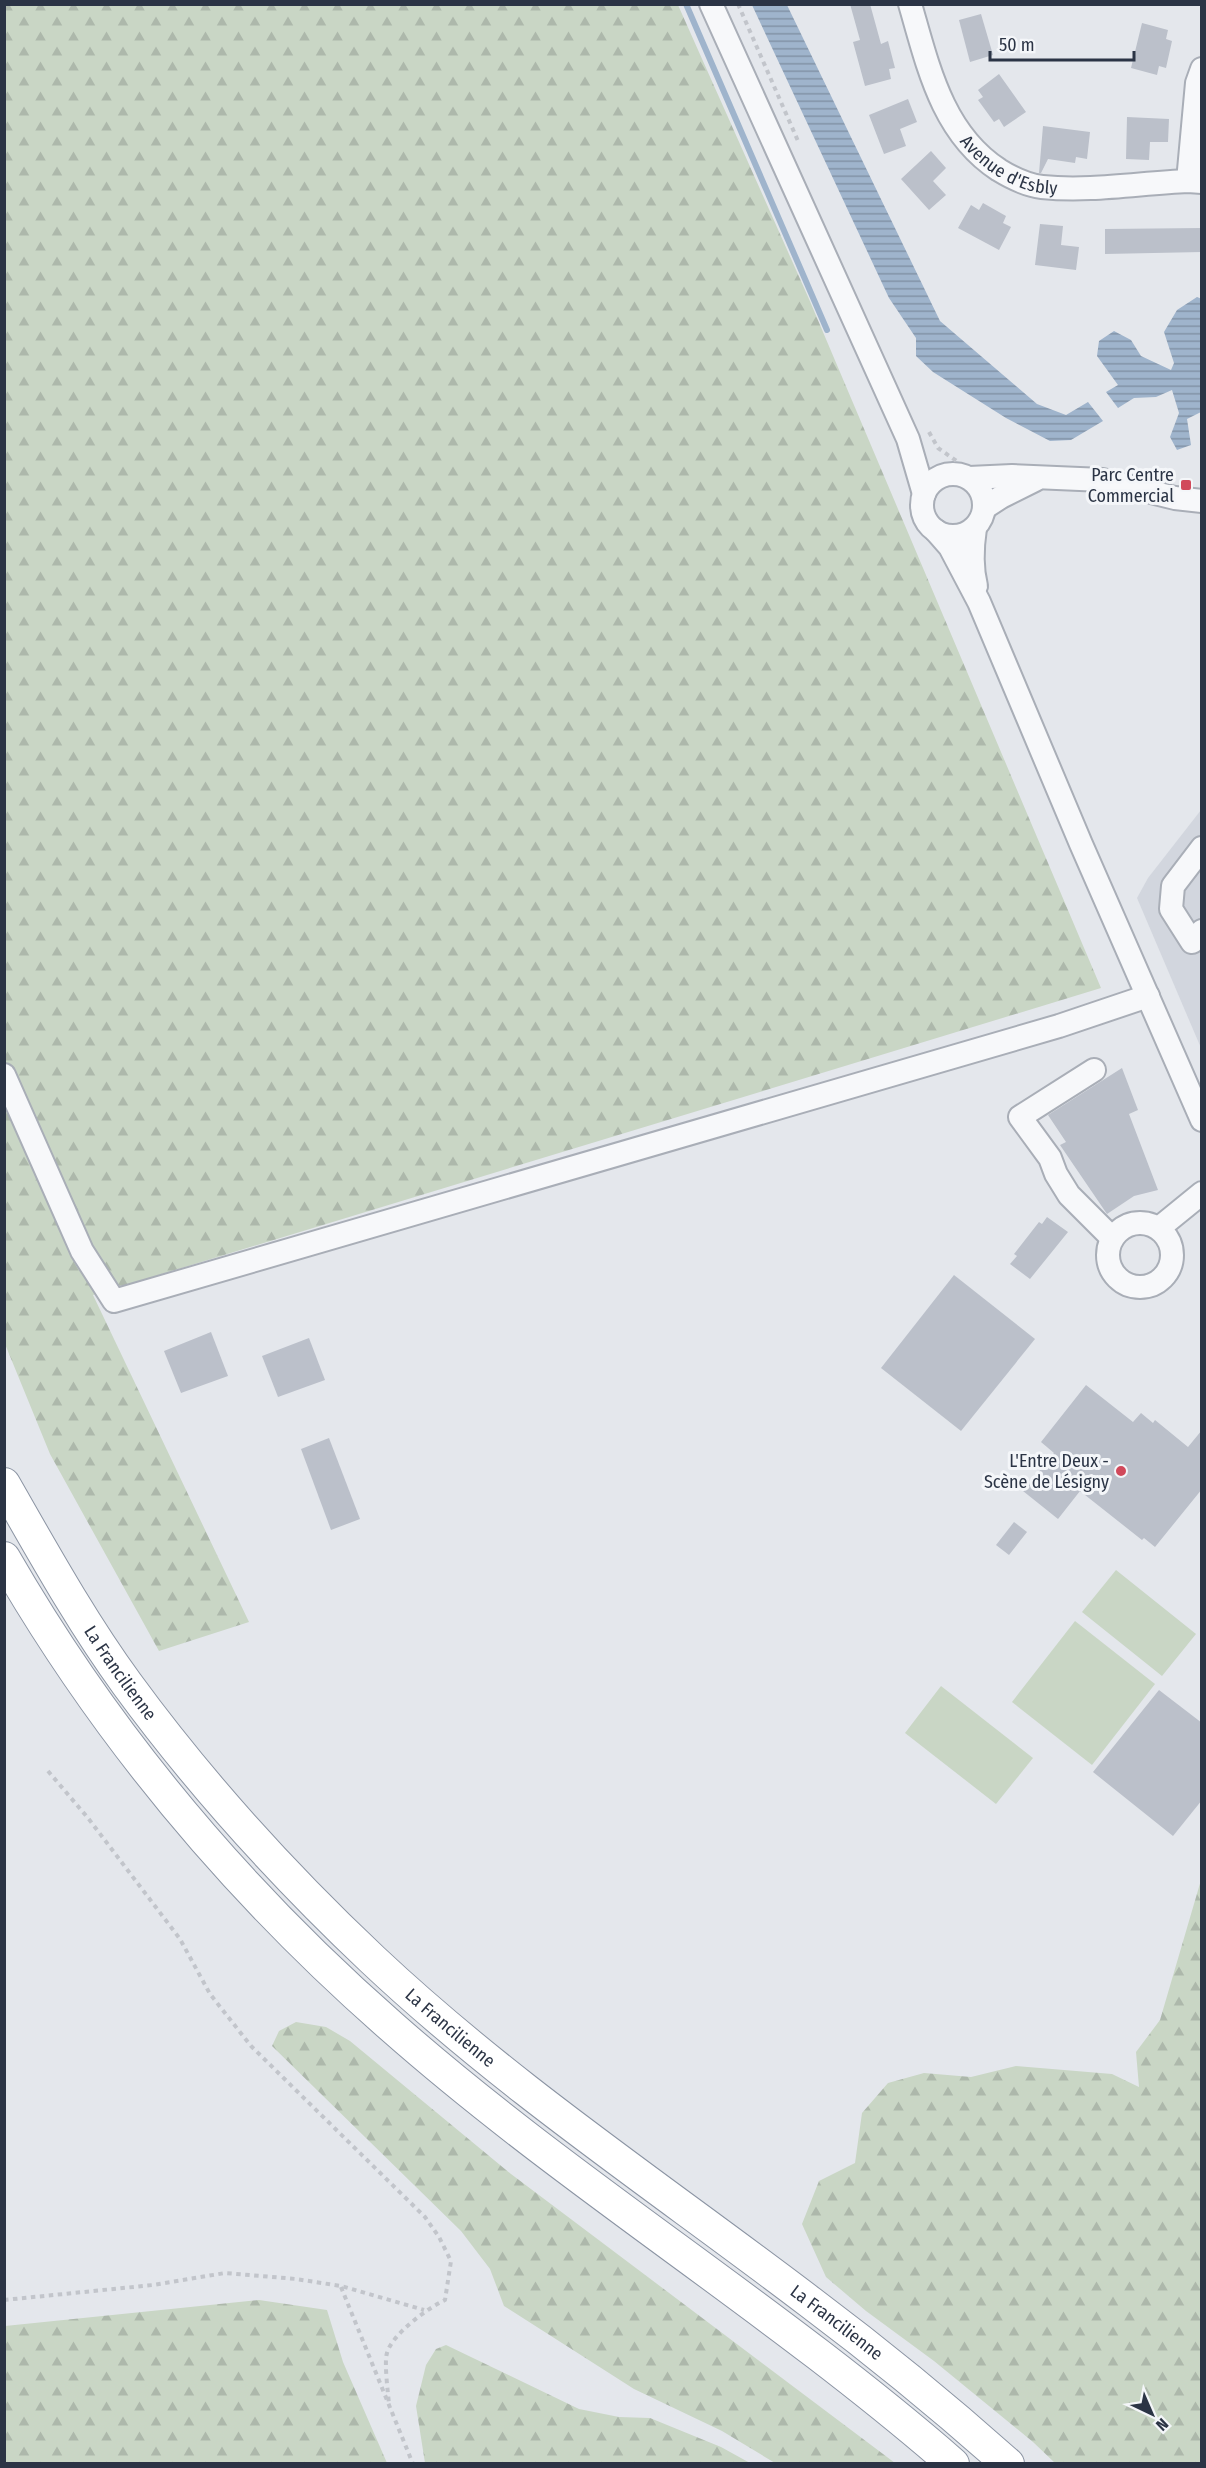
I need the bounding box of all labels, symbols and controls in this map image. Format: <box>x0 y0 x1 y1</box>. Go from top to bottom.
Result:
scale bar <box>990 24 1134 62</box>
text: 50 m <box>999 34 1035 56</box>
street label: Avenue d'Esbly <box>955 131 1058 199</box>
place label: Parc Centre Commercial <box>1088 464 1174 507</box>
marker: Parc Centre Commercial <box>1179 478 1193 492</box>
place label: L'Entre Deux - Scène de Lésigny <box>984 1450 1109 1493</box>
marker: L'Entre Deux - Scène de Lésigny <box>1114 1464 1128 1478</box>
street label: La Francilienne <box>79 1622 161 1725</box>
street label: La Francilienne <box>401 1984 500 2072</box>
street label: La Francilienne <box>786 2280 887 2365</box>
north arrow <box>1122 2384 1182 2444</box>
text: N <box>1152 2414 1172 2435</box>

